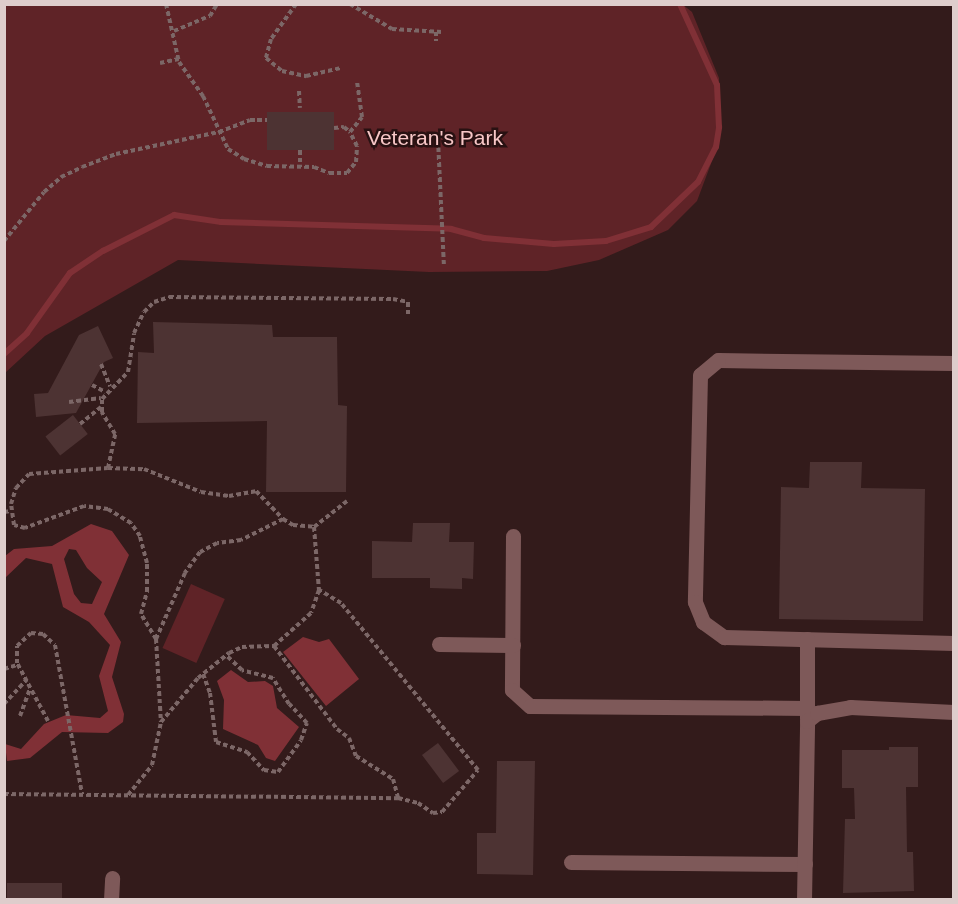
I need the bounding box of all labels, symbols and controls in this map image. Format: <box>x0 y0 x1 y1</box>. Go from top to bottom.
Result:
park label: Veteran's Park <box>367 125 503 151</box>

